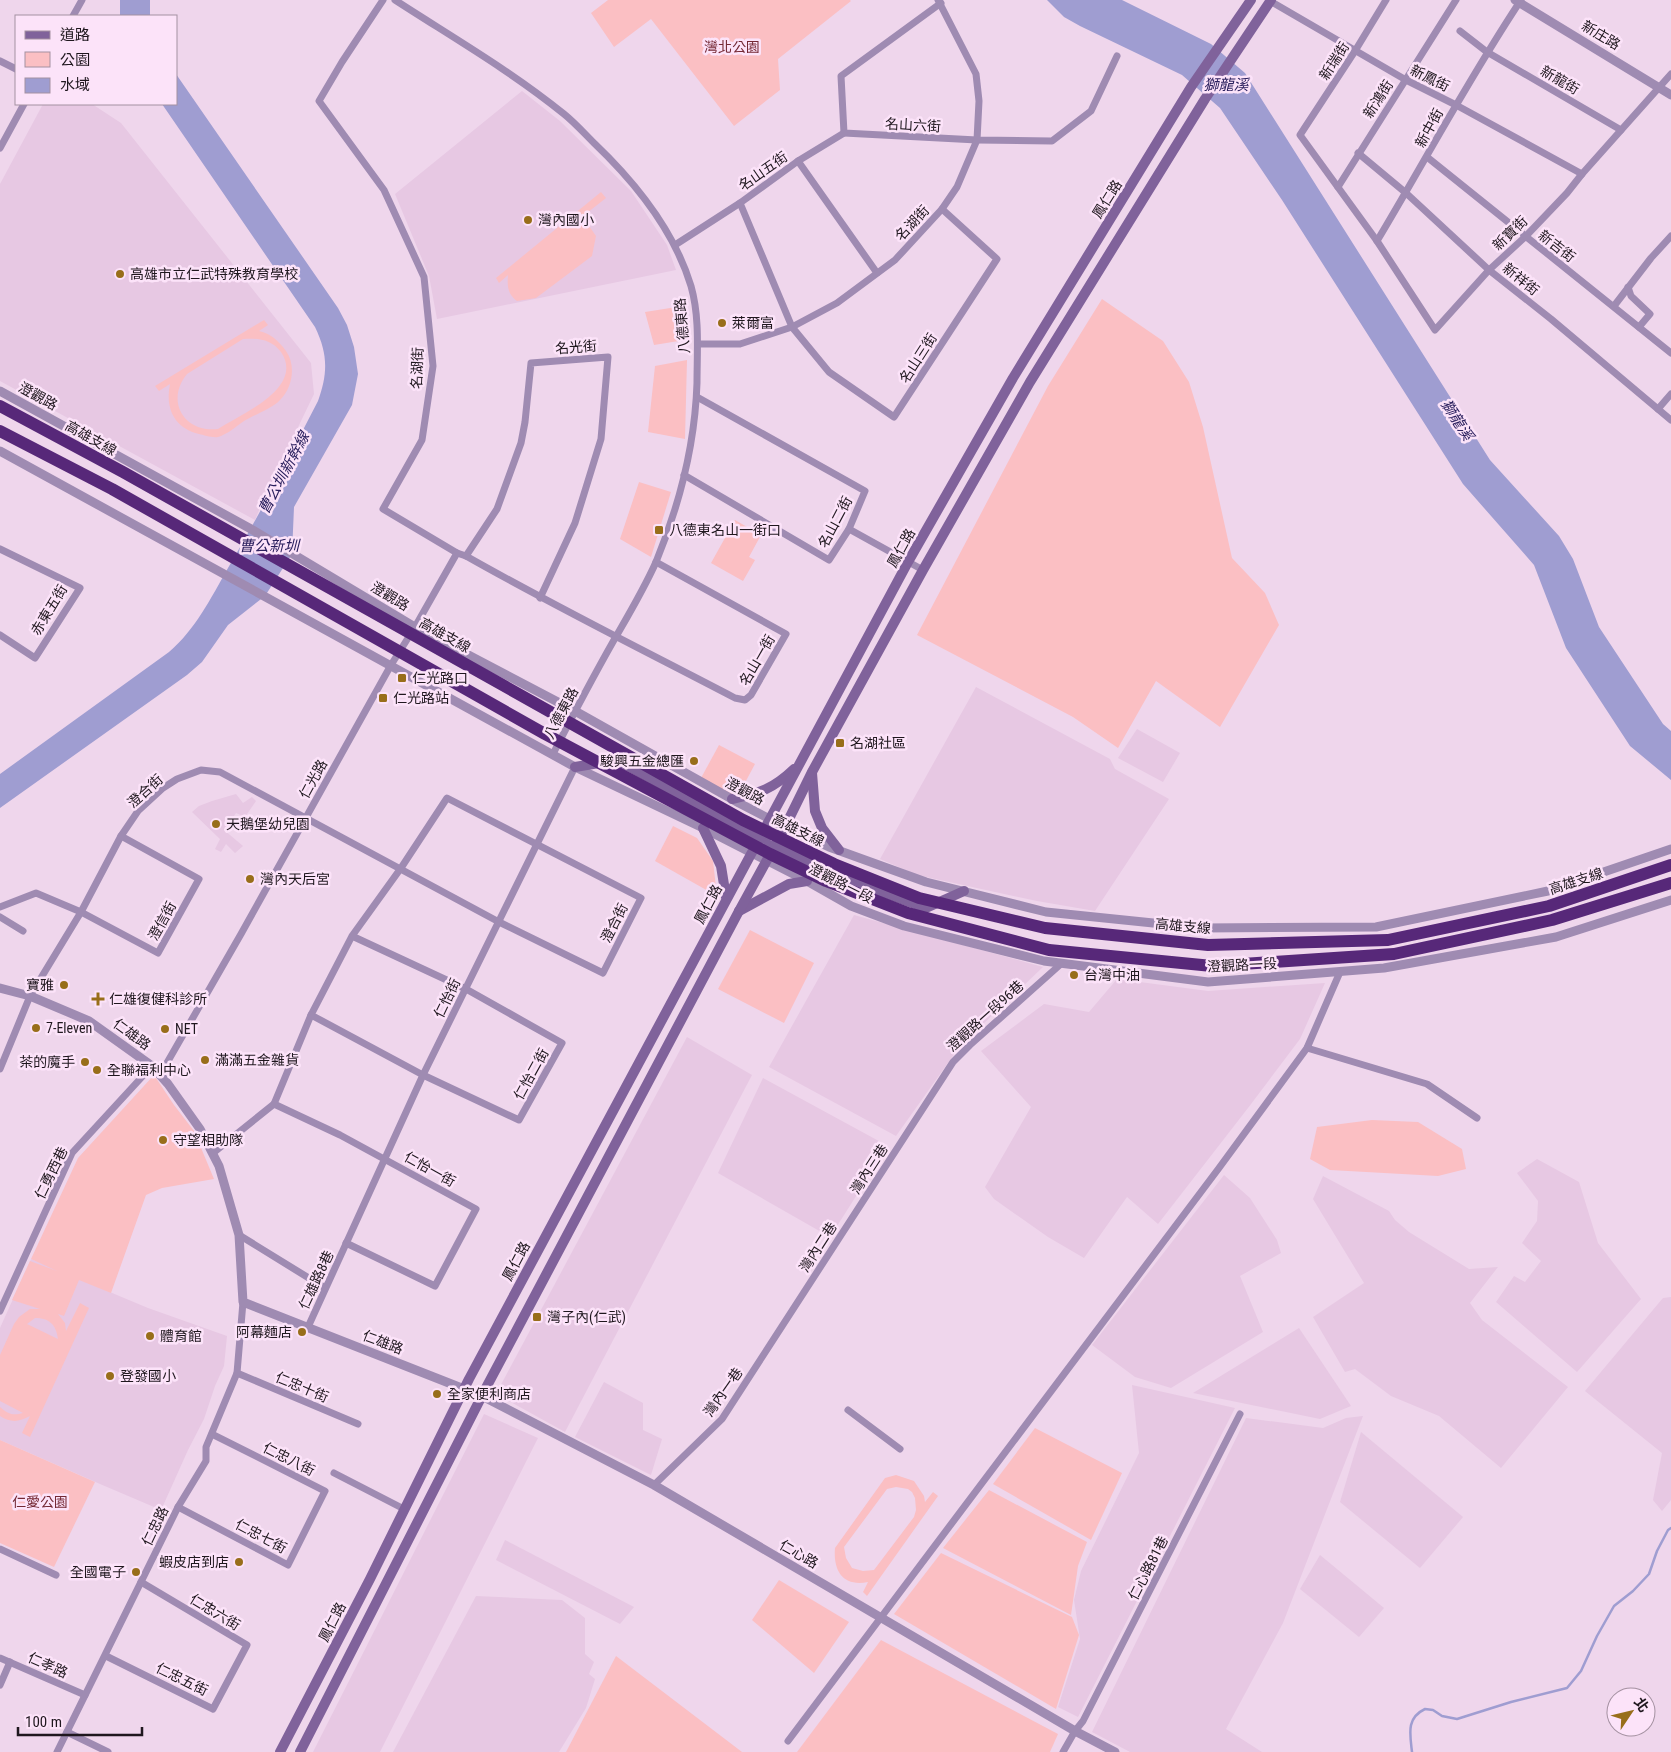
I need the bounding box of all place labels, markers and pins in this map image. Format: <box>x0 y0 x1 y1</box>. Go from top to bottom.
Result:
place label: 灣內國小 <box>538 212 594 228</box>
marker: 灣內國小 <box>522 214 534 226</box>
place label: 高雄市立仁武特殊教育學校 <box>130 266 298 282</box>
marker: 高雄市立仁武特殊教育學校 <box>114 268 126 280</box>
place label: 萊爾富 <box>732 315 774 331</box>
marker: 萊爾富 <box>716 317 728 329</box>
place label: 八德東名山一街口 <box>669 522 781 538</box>
marker: 八德東名山一街口 <box>653 524 665 536</box>
place label: 仁光路口 <box>412 670 468 686</box>
marker: 仁光路口 <box>396 672 408 684</box>
place label: 仁光路站 <box>393 690 449 706</box>
marker: 仁光路站 <box>377 692 389 704</box>
place label: 名湖社區 <box>850 735 906 751</box>
marker: 名湖社區 <box>834 737 846 749</box>
place label: 駿興五金總匯 <box>600 753 684 769</box>
marker: 駿興五金總匯 <box>688 755 700 767</box>
place label: 天鵝堡幼兒園 <box>226 816 310 832</box>
marker: 天鵝堡幼兒園 <box>210 818 222 830</box>
place label: 灣內天后宮 <box>260 871 330 887</box>
marker: 灣內天后宮 <box>244 873 256 885</box>
place label: 台灣中油 <box>1084 967 1140 983</box>
marker: 台灣中油 <box>1068 969 1080 981</box>
place label: 寶雅 <box>26 977 54 993</box>
marker: 寶雅 <box>58 979 70 991</box>
place label: 仁雄復健科診所 <box>109 991 207 1007</box>
marker: 仁雄復健科診所 <box>91 992 105 1006</box>
place label: 7-Eleven <box>46 1020 92 1036</box>
place label: NET <box>175 1021 198 1037</box>
marker: 7-Eleven <box>30 1022 42 1034</box>
marker: NET <box>159 1023 171 1035</box>
place label: 滿滿五金雜貨 <box>215 1052 299 1068</box>
place label: 茶的魔手 <box>19 1054 75 1070</box>
marker: 滿滿五金雜貨 <box>199 1054 211 1066</box>
marker: 茶的魔手 <box>79 1056 91 1068</box>
place label: 全聯福利中心 <box>107 1062 191 1078</box>
marker: 全聯福利中心 <box>91 1064 103 1076</box>
place label: 守望相助隊 <box>173 1132 243 1148</box>
marker: 守望相助隊 <box>157 1134 169 1146</box>
place label: 灣子內(仁武) <box>547 1309 626 1326</box>
marker: 灣子內(仁武) <box>531 1311 543 1323</box>
place label: 阿幕麵店 <box>236 1324 292 1340</box>
marker: 阿幕麵店 <box>296 1326 308 1338</box>
place label: 體育館 <box>160 1328 202 1344</box>
marker: 體育館 <box>144 1330 156 1342</box>
place label: 登發國小 <box>120 1368 176 1384</box>
marker: 登發國小 <box>104 1370 116 1382</box>
place label: 全家便利商店 <box>447 1386 531 1402</box>
marker: 全家便利商店 <box>431 1388 443 1400</box>
place label: 蝦皮店到店 <box>159 1554 229 1570</box>
marker: 蝦皮店到店 <box>233 1556 245 1568</box>
place label: 全國電子 <box>70 1564 126 1580</box>
marker: 全國電子 <box>130 1566 142 1578</box>

